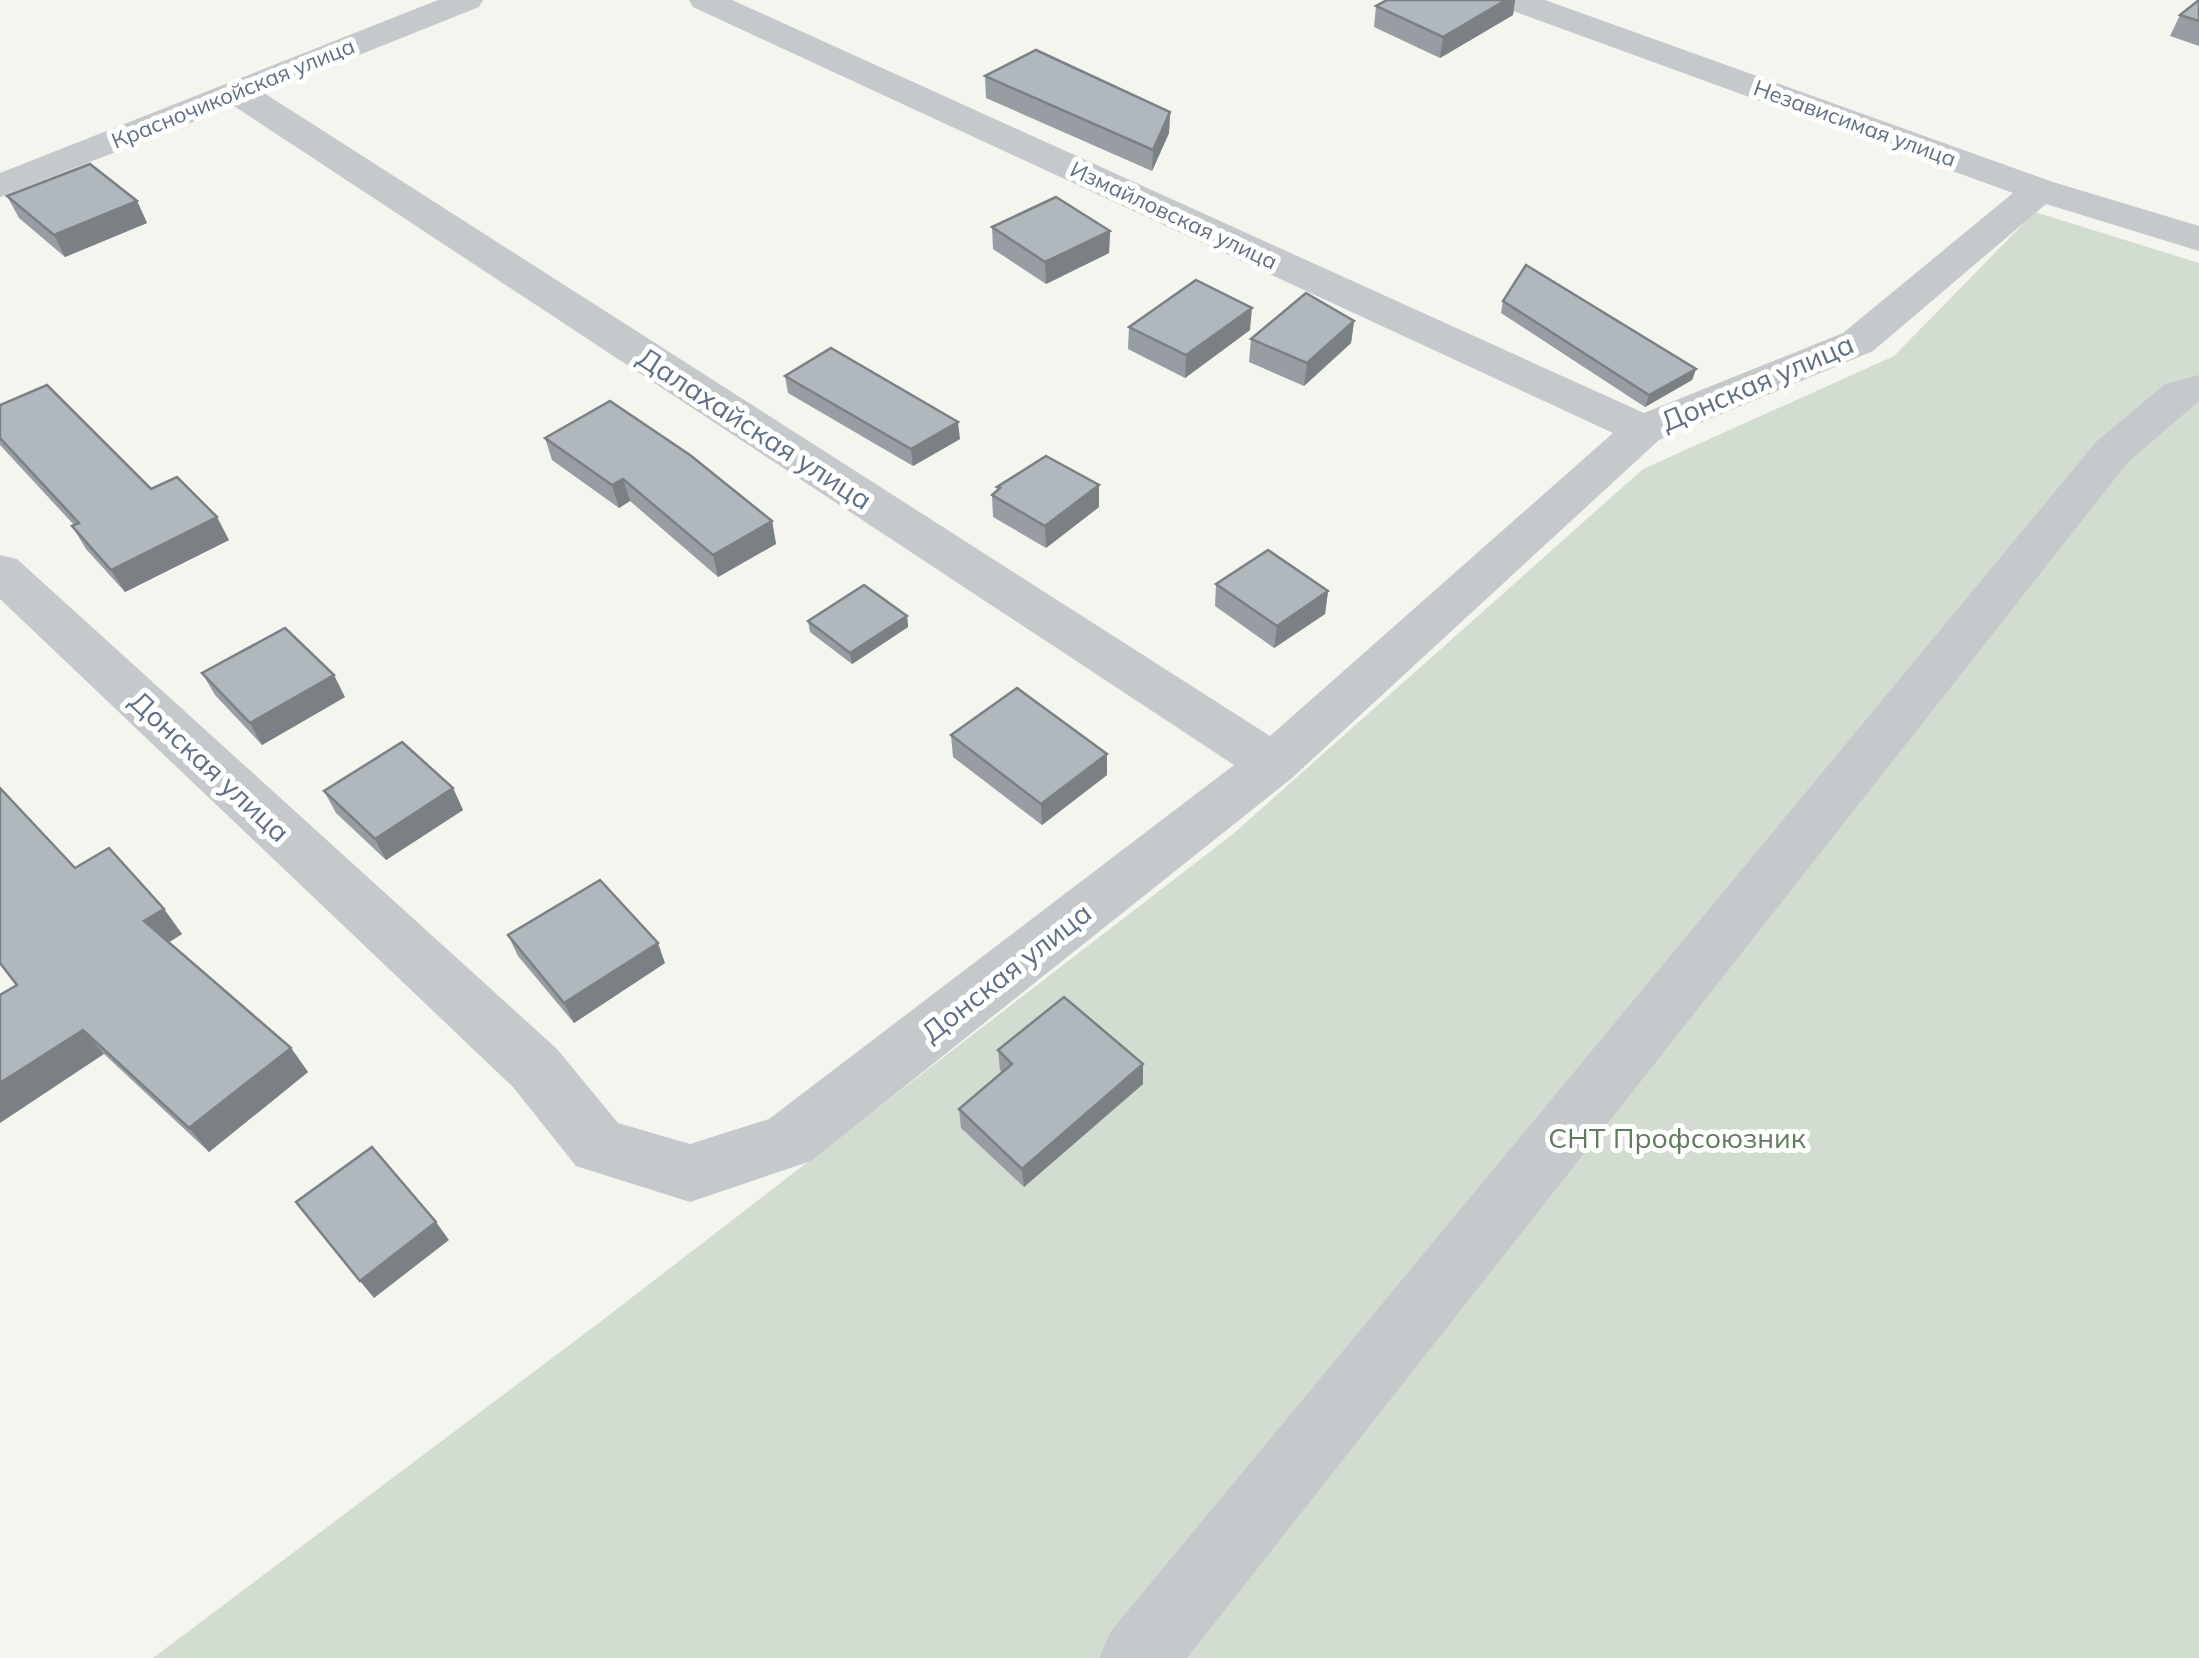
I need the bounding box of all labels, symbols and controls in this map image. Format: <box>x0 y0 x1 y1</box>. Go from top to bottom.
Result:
street label: Красночикойская улица <box>107 31 359 155</box>
street label: Независимая улица <box>1750 73 1960 173</box>
street label: Измайловская улица <box>1066 155 1282 275</box>
street label: Донская улица <box>1655 326 1859 438</box>
street label: Далахайская улица <box>631 339 879 517</box>
street label: Донская улица <box>123 683 297 849</box>
street label: Донская улица <box>914 895 1098 1049</box>
park label: СНТ Профсоюзник <box>1548 1120 1807 1155</box>

